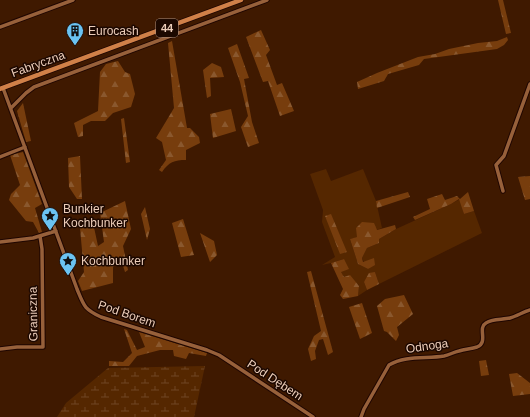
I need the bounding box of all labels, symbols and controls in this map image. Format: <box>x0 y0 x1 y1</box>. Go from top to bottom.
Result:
road number: 44 <box>156 19 178 37</box>
building icon: Eurocash <box>65 21 85 46</box>
place label: Eurocash <box>88 24 139 38</box>
street label: Fabryczna <box>9 48 67 80</box>
place label: Bunkier Kochbunker <box>63 202 127 230</box>
place icon: Bunkier Kochbunker <box>40 206 60 231</box>
place icon: Kochbunker <box>58 251 78 276</box>
place label: Kochbunker <box>81 254 145 268</box>
street label: Graniczna <box>26 286 40 341</box>
street label: Pod Borem <box>96 298 158 330</box>
street label: Odnoga <box>405 336 449 356</box>
street label: Pod Dębem <box>245 357 305 403</box>

